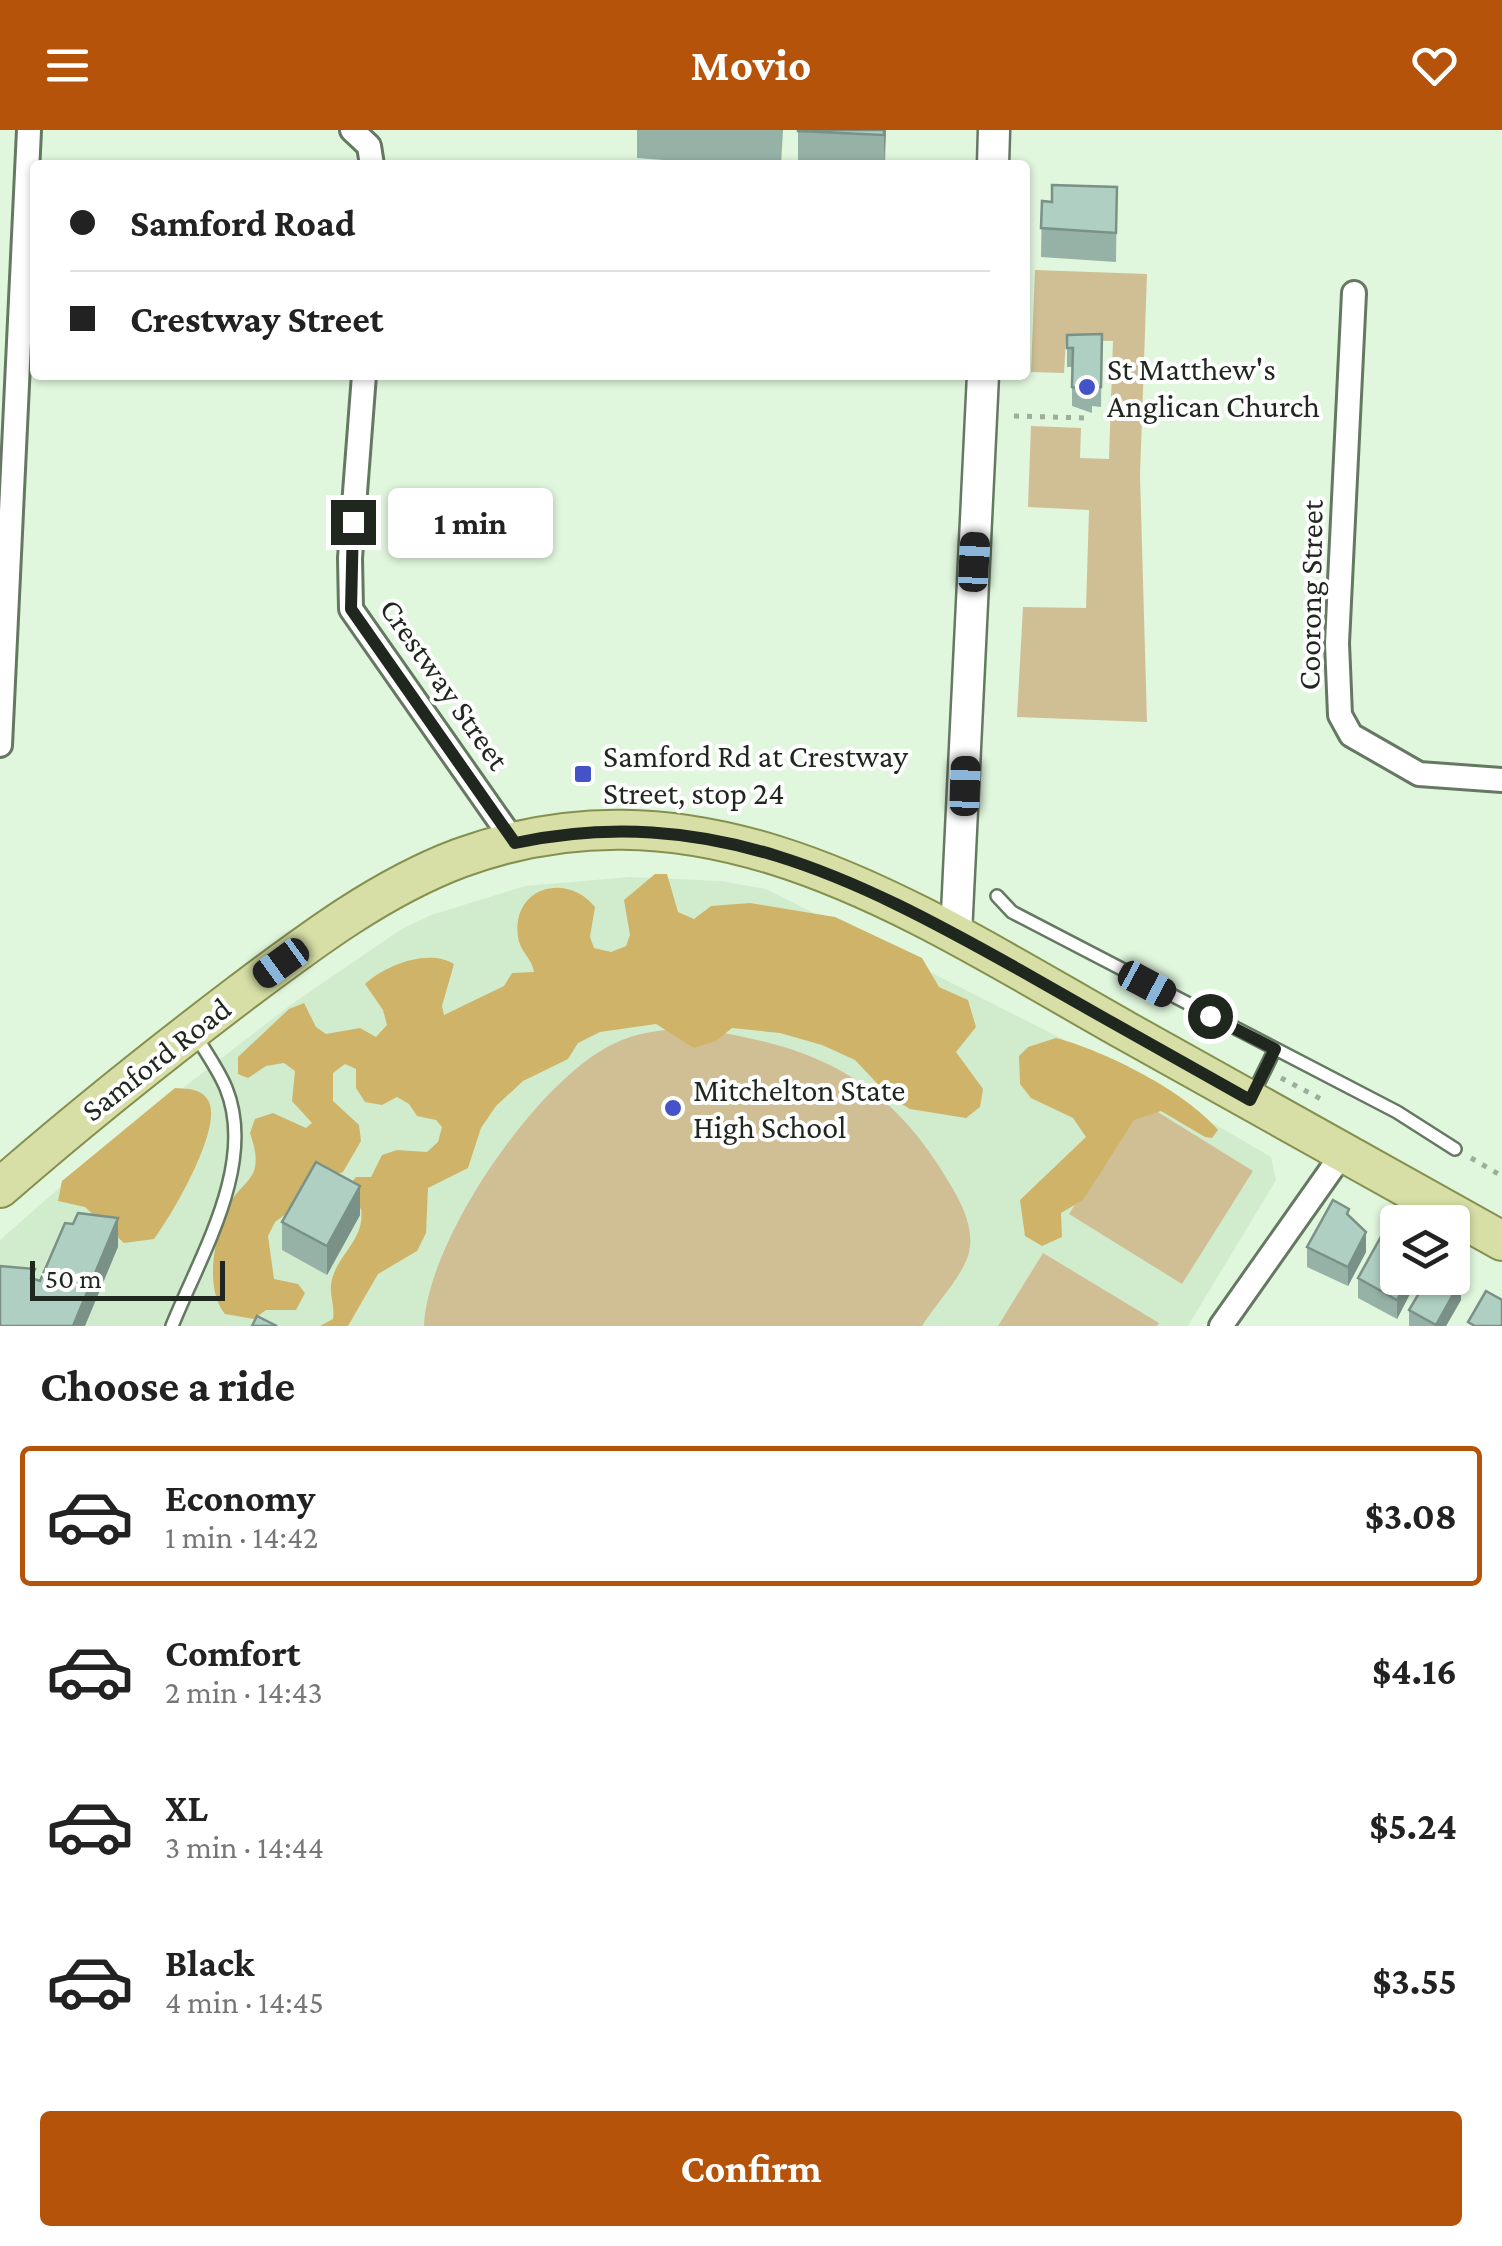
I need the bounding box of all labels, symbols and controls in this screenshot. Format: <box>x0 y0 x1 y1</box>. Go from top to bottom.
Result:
icon: menu <box>40 38 95 93</box>
icon: heart <box>1407 38 1462 93</box>
text: Movio <box>691 40 811 90</box>
text: Samford Road <box>130 202 355 244</box>
text: Crestway Street <box>130 298 384 340</box>
place label: St Matthew's Anglican Church <box>1107 351 1320 424</box>
marker: St Matthew's Anglican Church <box>1076 376 1098 398</box>
callout: 1 min <box>388 487 553 557</box>
street label: Coorong Street <box>1290 499 1330 691</box>
route end <box>331 500 376 545</box>
text: 1 min <box>434 505 507 541</box>
car <box>957 531 991 593</box>
street label: Crestway Street <box>373 592 517 777</box>
place label: Samford Rd at Crestway Street, stop 24 <box>603 738 908 811</box>
car <box>949 755 981 817</box>
marker: Samford Rd at Crestway Street, stop 24 <box>572 763 594 785</box>
car <box>248 933 314 993</box>
car <box>1113 957 1181 1011</box>
street label: Samford Road <box>74 990 238 1128</box>
route start <box>1188 994 1233 1039</box>
place label: Mitchelton State High School <box>693 1072 905 1145</box>
marker: Mitchelton State High School <box>662 1097 684 1119</box>
map controls <box>1380 1205 1470 1295</box>
button: layers <box>1380 1205 1470 1295</box>
scale bar <box>30 1256 225 1300</box>
text: 50 m <box>45 1263 102 1294</box>
text: Choose a ride <box>40 1361 295 1411</box>
icon: car <box>45 1471 135 1561</box>
text: Economy <box>165 1477 315 1519</box>
text: $3.08 <box>1365 1495 1457 1537</box>
text: 1 min · 14:42 <box>165 1519 318 1555</box>
icon: car <box>45 1626 135 1716</box>
text: Comfort <box>165 1632 301 1674</box>
text: $4.16 <box>1372 1650 1457 1692</box>
text: 2 min · 14:43 <box>165 1674 323 1710</box>
icon: car <box>45 1781 135 1871</box>
text: XL <box>165 1787 208 1829</box>
text: $5.24 <box>1369 1805 1457 1847</box>
text: 3 min · 14:44 <box>165 1829 324 1865</box>
icon: car <box>45 1936 135 2026</box>
text: Black <box>165 1942 254 1984</box>
text: $3.55 <box>1372 1960 1457 2002</box>
text: 4 min · 14:45 <box>165 1984 324 2020</box>
button: Confirm <box>40 2111 1462 2226</box>

